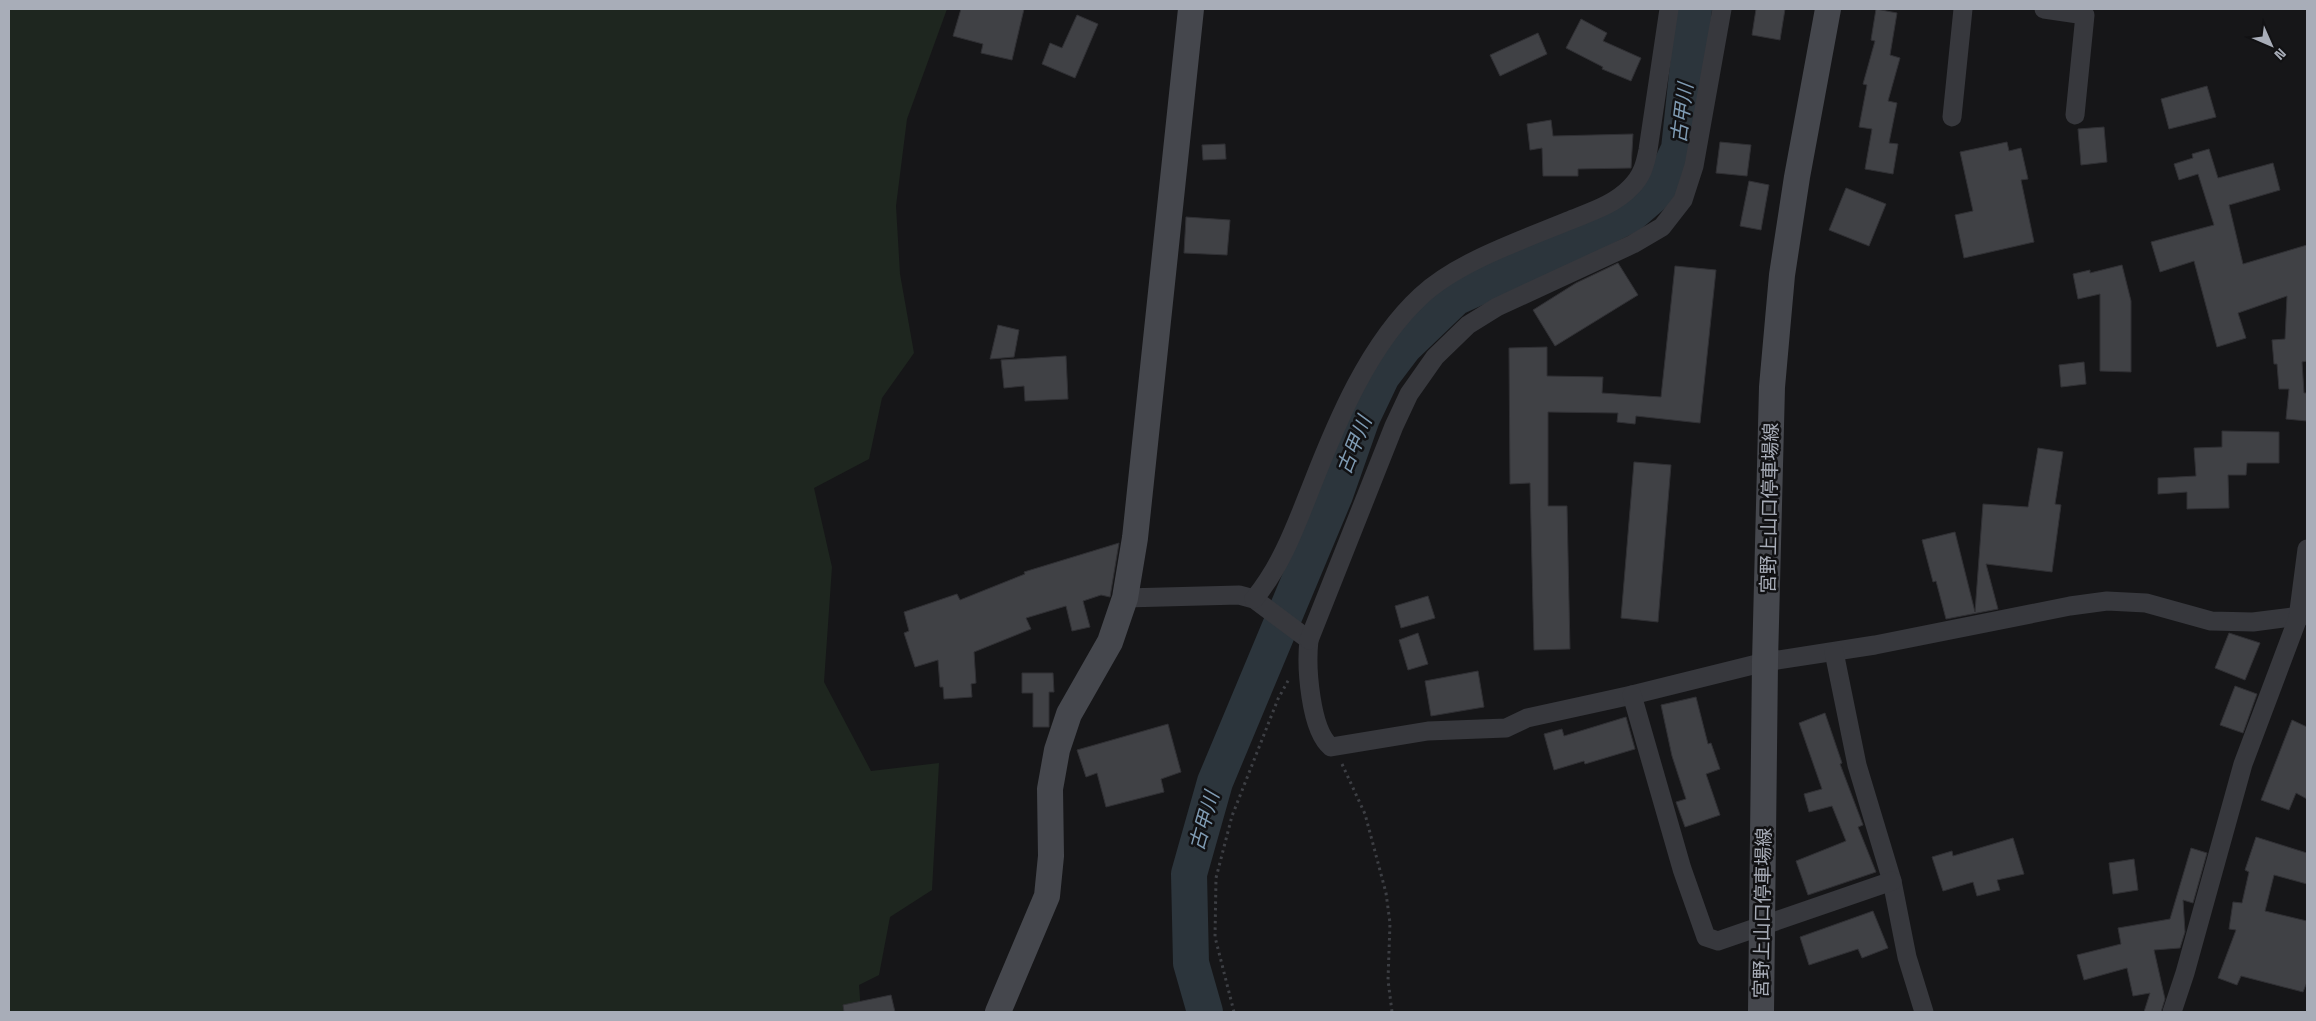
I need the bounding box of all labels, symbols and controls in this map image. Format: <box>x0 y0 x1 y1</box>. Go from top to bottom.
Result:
north arrow <box>2246 20 2296 70</box>
text: N <box>2271 45 2290 64</box>
water label: 古甲川 <box>1665 80 1699 144</box>
water label: 古甲川 <box>1331 410 1378 478</box>
street label: 宮野上山口停車場線 <box>1756 422 1783 594</box>
water label: 古甲川 <box>1183 787 1225 853</box>
street label: 宮野上山口停車場線 <box>1749 827 1776 999</box>

